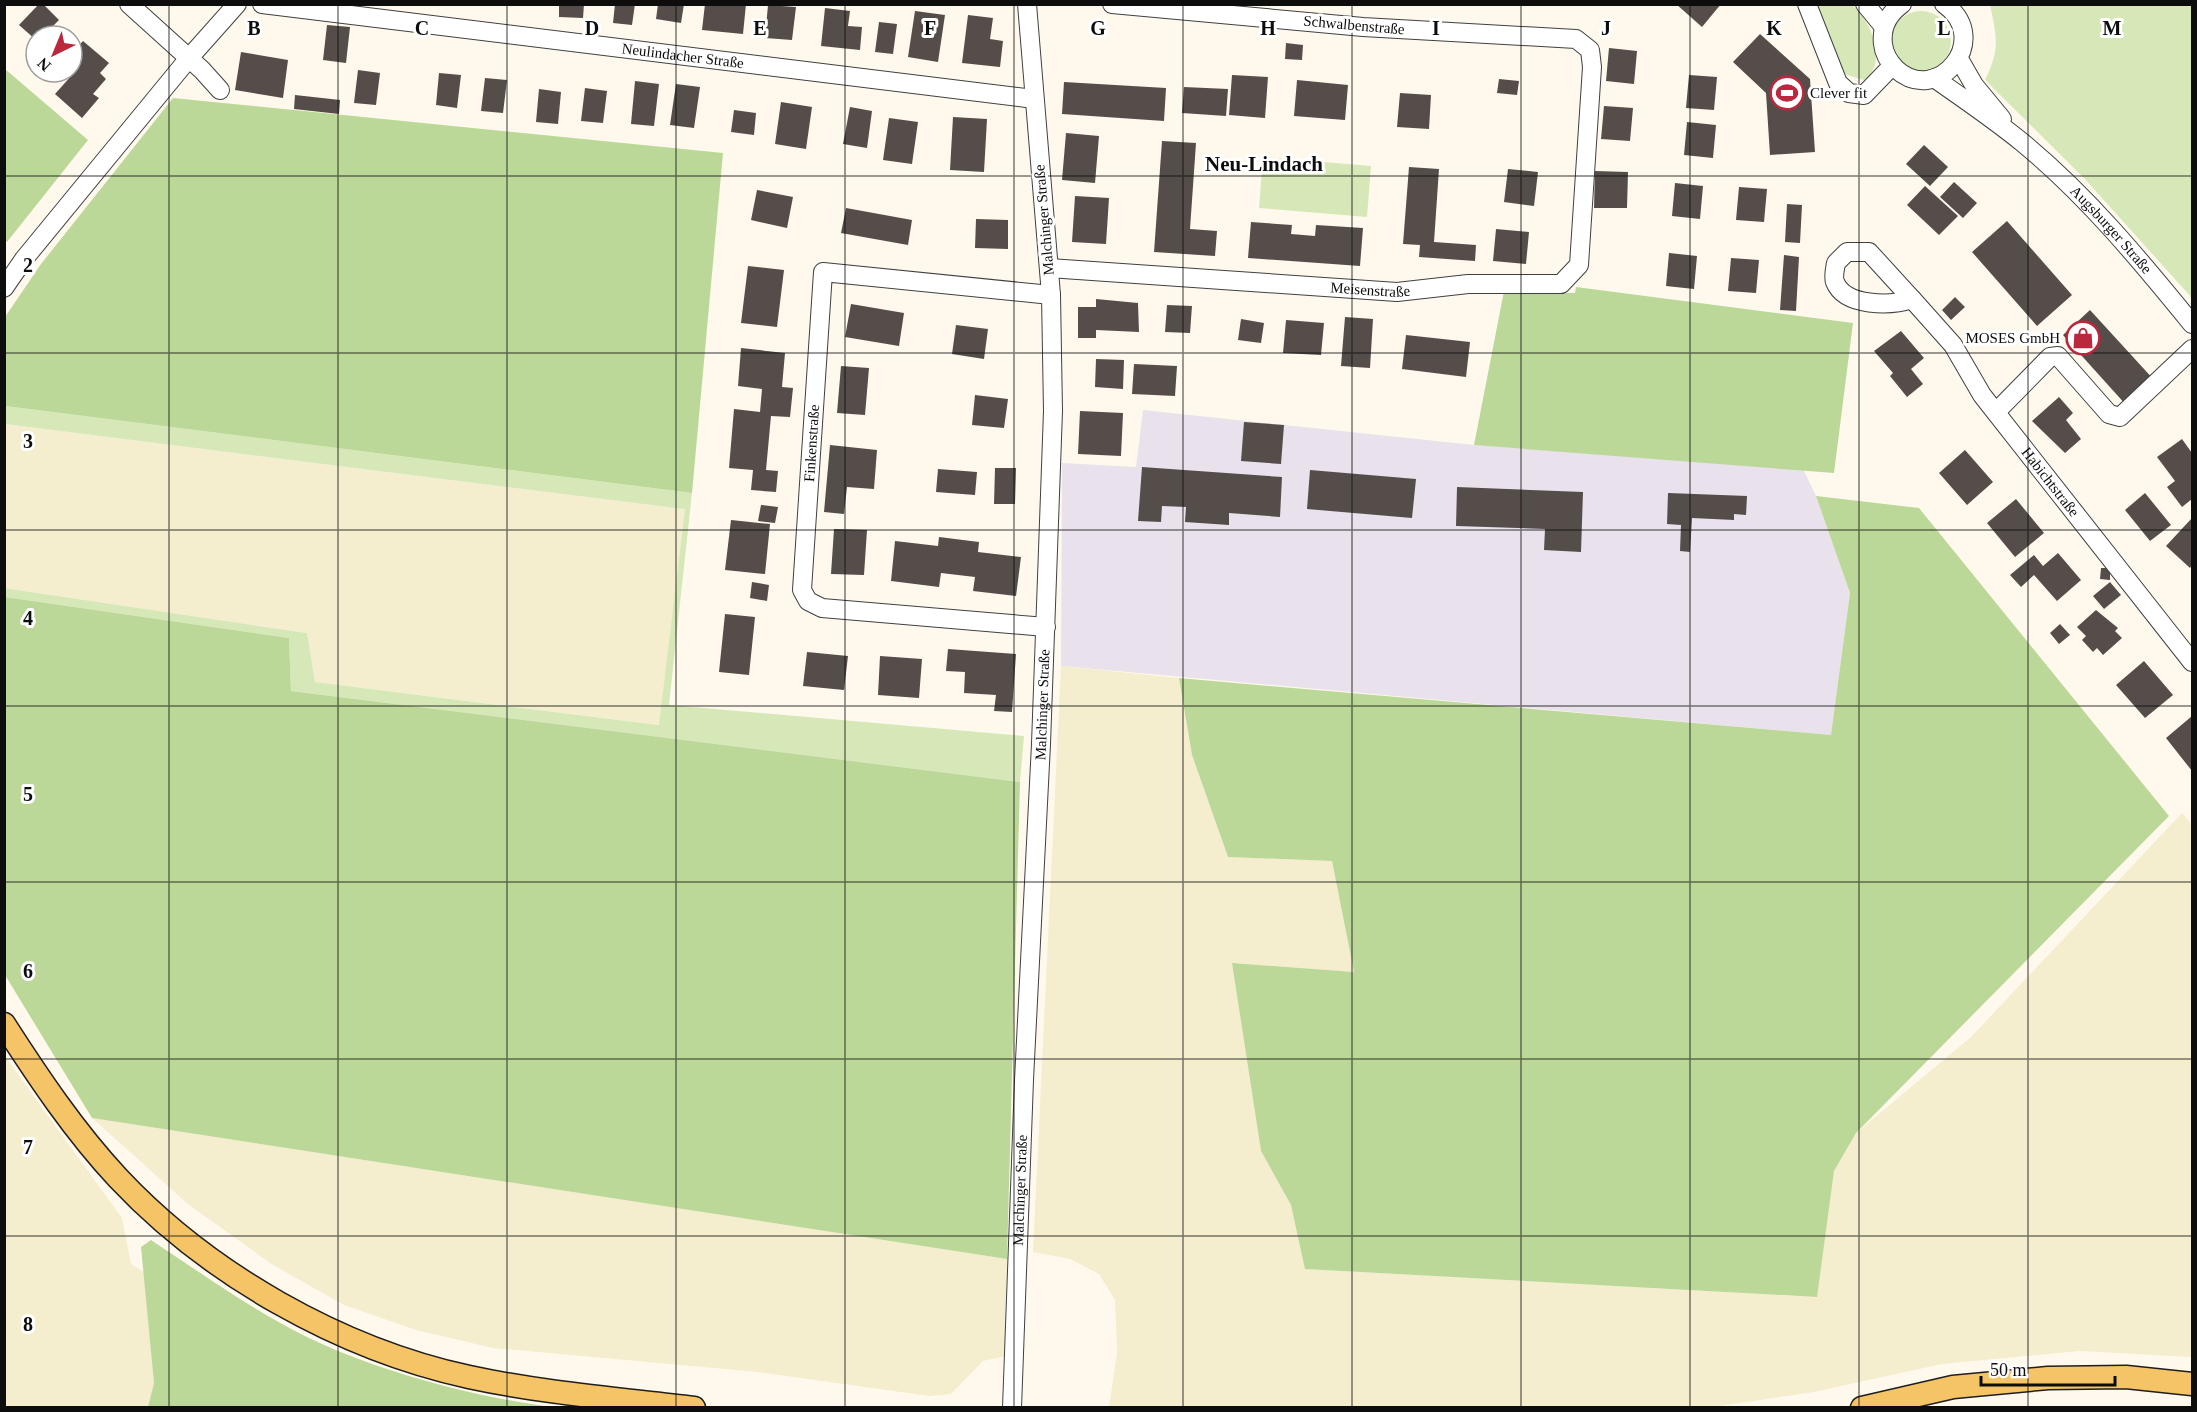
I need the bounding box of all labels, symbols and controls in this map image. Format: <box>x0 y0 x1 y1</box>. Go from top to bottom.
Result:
street label: Schwalbenstraße <box>1303 13 1406 37</box>
text: B <box>247 17 261 39</box>
text: C <box>415 17 429 39</box>
text: D <box>585 17 599 39</box>
text: E <box>753 17 767 39</box>
text: F <box>924 17 936 39</box>
text: G <box>1090 17 1106 39</box>
text: H <box>1260 17 1276 39</box>
text: I <box>1432 17 1440 39</box>
text: J <box>1601 17 1611 39</box>
text: K <box>1766 17 1782 39</box>
text: L <box>1937 17 1951 39</box>
text: M <box>2103 17 2122 39</box>
north arrow <box>24 24 84 84</box>
street label: Neulindacher Straße <box>621 40 745 71</box>
text: N <box>34 54 54 75</box>
sports icon: Clever fit <box>1769 75 1805 111</box>
place label: Clever fit <box>1810 85 1868 101</box>
district label: Neu-Lindach <box>1205 152 1323 176</box>
street label: Malchinger Straße <box>1031 164 1057 276</box>
street label: Augsburger Straße <box>2067 183 2155 277</box>
text: 2 <box>23 254 33 276</box>
street label: Meisenstraße <box>1330 279 1411 300</box>
shop icon: MOSES GmbH <box>2065 320 2101 356</box>
place label: MOSES GmbH <box>1965 330 2060 346</box>
street label: Finkenstraße <box>801 404 822 483</box>
text: 3 <box>23 430 33 452</box>
street label: Habichtstraße <box>2018 444 2083 520</box>
text: 4 <box>23 607 33 629</box>
street label: Malchinger Straße <box>1032 648 1052 761</box>
text: 5 <box>23 783 33 805</box>
text: 6 <box>23 960 33 982</box>
street label: Malchinger Straße <box>1010 1134 1030 1246</box>
text: 7 <box>23 1136 33 1158</box>
text: 8 <box>23 1313 33 1335</box>
scale bar <box>1981 1349 2114 1387</box>
text: 50 m <box>1990 1360 2027 1380</box>

